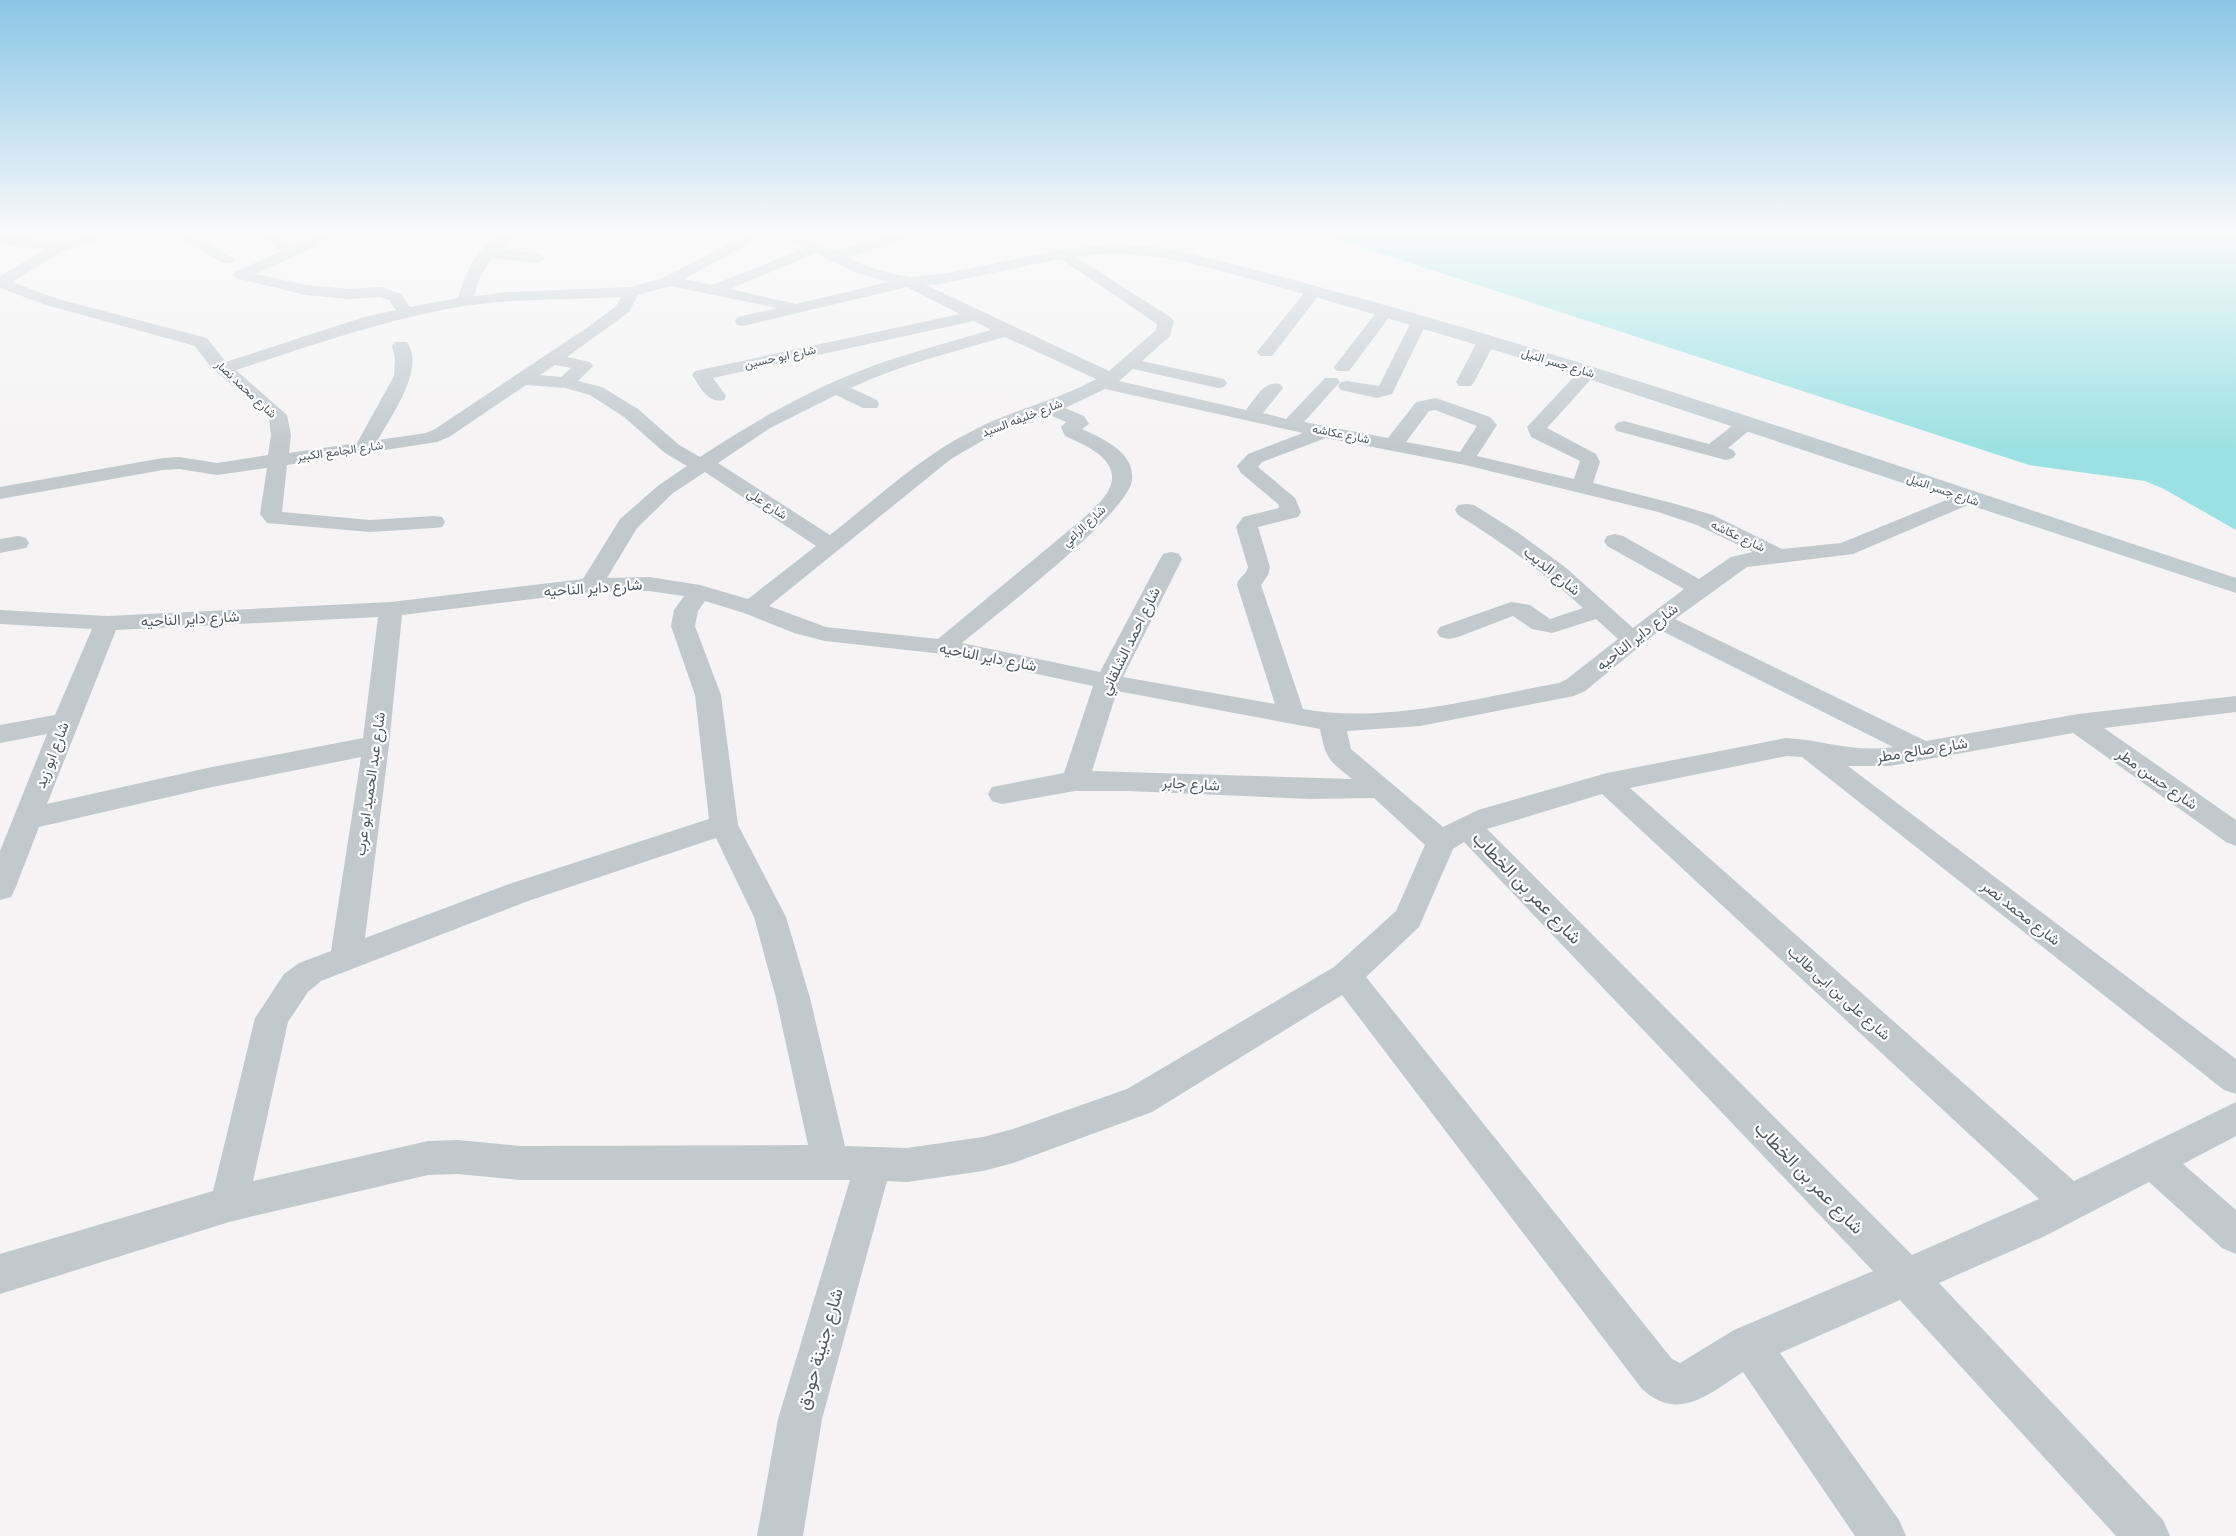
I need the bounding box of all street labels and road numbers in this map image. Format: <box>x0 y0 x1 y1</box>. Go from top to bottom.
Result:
street label: شارع ابو حسين <box>743 343 818 373</box>
street label: شارع جسر النيل <box>1519 345 1596 383</box>
street label: شارع محمد نصار <box>210 356 279 422</box>
street label: شارع خليفه السيد <box>980 396 1065 442</box>
street label: شارع عكاشه <box>1311 422 1371 448</box>
street label: شارع الجامع الكبير <box>295 438 384 466</box>
street label: شارع جسر النيل <box>1904 471 1981 511</box>
street label: شارع على <box>743 486 790 524</box>
street label: شارع الراعي <box>1060 503 1110 552</box>
street label: شارع عكاشه <box>1708 517 1767 556</box>
street label: شارع الديب <box>1519 543 1584 601</box>
street label: شارع داير الناحيه <box>543 576 643 602</box>
street label: شارع احمد الشلقاني <box>1096 584 1168 700</box>
street label: شارع داير الناحيه <box>1593 599 1683 676</box>
street label: شارع داير الناحيه <box>140 607 240 633</box>
street label: شارع داير الناحيه <box>937 639 1038 677</box>
street label: شارع عبد الحميد ابو عرب <box>351 711 391 857</box>
street label: شارع ابو زيد <box>31 719 75 791</box>
street label: شارع صالح مطر <box>1874 734 1969 768</box>
street label: شارع حسن مطر <box>2111 744 2201 815</box>
street label: شارع جابر <box>1161 773 1220 797</box>
street label: شارع عمر بن الخطاب <box>1467 827 1586 949</box>
street label: شارع محمد نصر <box>1976 876 2064 951</box>
street label: شارع على بن ابى طالب <box>1782 942 1894 1046</box>
street label: شارع عمر بن الخطاب <box>1749 1117 1868 1239</box>
street label: شارع جنينة حودق <box>792 1286 849 1413</box>

